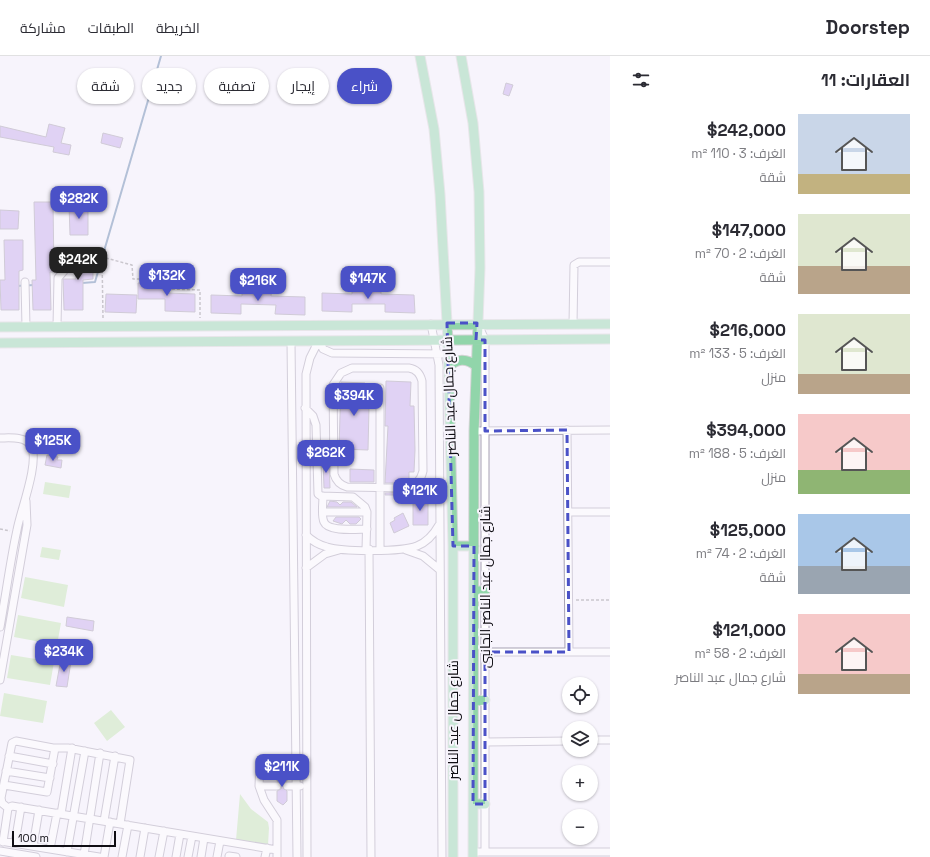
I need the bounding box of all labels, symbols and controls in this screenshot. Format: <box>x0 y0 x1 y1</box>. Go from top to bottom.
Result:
text: Doorstep <box>826 15 910 40</box>
text: مشاركة <box>20 19 66 37</box>
text: الطبقات <box>88 19 134 37</box>
text: الخريطة <box>156 19 200 37</box>
chip: شقة <box>77 68 134 104</box>
chip: جديد <box>142 68 196 104</box>
chip: تصفية <box>204 68 269 104</box>
chip: إيجار <box>277 68 329 104</box>
chip: شراء <box>337 68 392 104</box>
icon: filters <box>630 69 652 91</box>
text: العقارات: 11 <box>821 69 910 91</box>
text: $242,000 <box>707 119 786 141</box>
icon: home <box>830 130 878 178</box>
text: الغرف: 3 · 110 m² <box>691 145 786 162</box>
text: شقة <box>759 169 786 186</box>
pin: $282K <box>51 186 107 220</box>
text: $282K <box>59 190 99 207</box>
text: $147,000 <box>712 219 786 241</box>
icon: home <box>830 230 878 278</box>
text: الغرف: 2 · 70 m² <box>695 245 786 262</box>
pin: $242K <box>50 247 106 281</box>
text: $242K <box>58 251 98 268</box>
pin: $132K <box>139 263 195 297</box>
pin: $147K <box>340 266 396 300</box>
text: $132K <box>148 267 186 284</box>
pin: $216K <box>230 268 286 302</box>
text: شقة <box>759 269 786 286</box>
text: $147K <box>350 270 386 287</box>
text: $216K <box>239 272 277 289</box>
text: $216,000 <box>710 319 786 341</box>
icon: home <box>830 330 878 378</box>
street label: شارع جمال عبد الناصر <box>438 336 460 457</box>
text: الغرف: 5 · 133 m² <box>689 345 786 362</box>
text: منزل <box>761 369 786 386</box>
pin: $394K <box>326 383 382 417</box>
text: $394K <box>334 387 374 404</box>
text: $394,000 <box>706 419 786 441</box>
pin: $125K <box>25 428 81 462</box>
icon: home <box>830 430 878 478</box>
text: $125K <box>34 432 72 449</box>
pin: $262K <box>298 440 354 474</box>
text: $262K <box>306 444 346 461</box>
text: الغرف: 5 · 188 m² <box>689 445 786 462</box>
text: منزل <box>761 469 786 486</box>
pin: $121K <box>392 478 448 512</box>
text: $121K <box>402 482 438 499</box>
street label: شارع جمال عبد الناصر الجانبى <box>476 506 494 668</box>
text: $125,000 <box>710 519 786 541</box>
icon: home <box>830 530 878 578</box>
text: الغرف: 2 · 74 m² <box>696 545 786 562</box>
text: شقة <box>759 569 786 586</box>
text: $121,000 <box>712 619 786 641</box>
icon: home <box>830 630 878 678</box>
pin: $234K <box>36 639 92 673</box>
text: $234K <box>44 643 84 660</box>
text: الغرف: 2 · 58 m² <box>695 645 786 662</box>
street label: شارع جمال عبد الناصر <box>444 660 462 781</box>
text: شارع جمال عبد الناصر <box>675 669 786 686</box>
map controls <box>562 677 598 845</box>
button: locate <box>562 677 598 713</box>
button: layers <box>562 721 598 757</box>
pin: $211K <box>254 754 310 788</box>
text: $211K <box>264 758 300 775</box>
button: + <box>562 765 598 801</box>
button: − <box>562 809 598 845</box>
scale bar <box>12 829 116 848</box>
text: 100 m <box>18 831 49 845</box>

